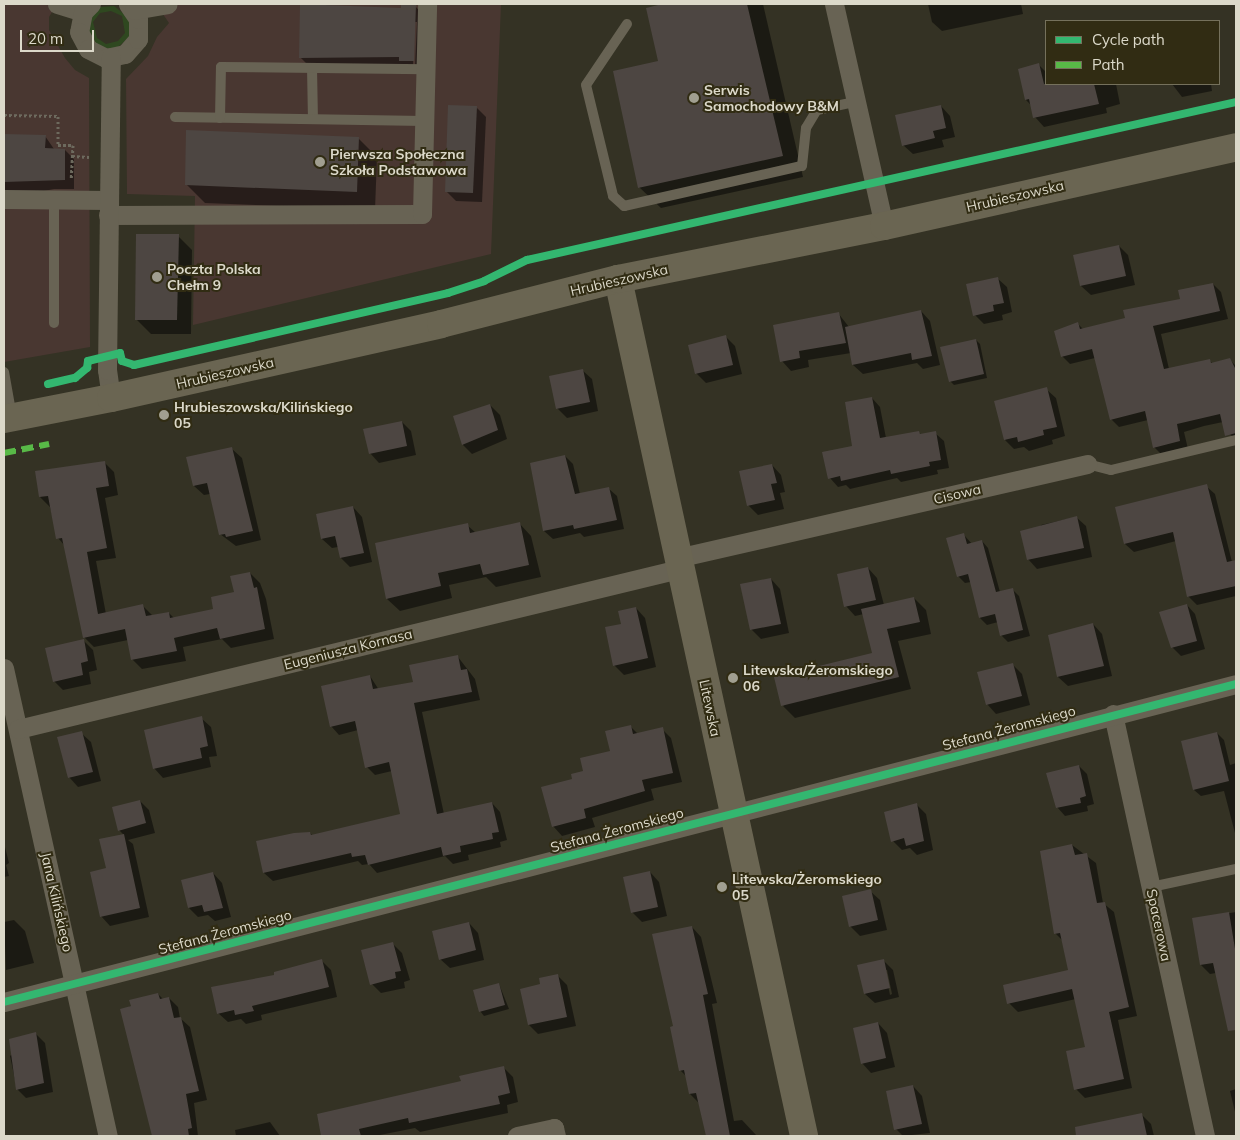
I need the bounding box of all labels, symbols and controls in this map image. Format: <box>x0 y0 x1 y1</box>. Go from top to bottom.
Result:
scale bar <box>22 20 96 52</box>
legend <box>1045 20 1220 85</box>
text: 20 m <box>28 29 63 48</box>
text: Cycle path <box>1092 30 1165 49</box>
text: Path <box>1092 55 1124 74</box>
place label: Serwis Samochodowy B&M <box>704 82 839 114</box>
marker: Serwis Samochodowy B&M <box>688 92 700 104</box>
place label: Pierwsza Społeczna Szkoła Podstawowa <box>330 146 466 178</box>
marker: Pierwsza Społeczna Szkoła Podstawowa <box>314 156 326 168</box>
street label: Hrubieszowska <box>965 177 1065 215</box>
place label: Poczta Polska Chełm 9 <box>167 261 261 294</box>
street label: Hrubieszowska <box>569 261 669 299</box>
marker: Poczta Polska Chełm 9 <box>151 271 163 283</box>
street label: Hrubieszowska <box>175 354 275 392</box>
place label: Hrubieszowska/Kilińskiego 05 <box>174 399 353 432</box>
marker: Hrubieszowska/Kilińskiego 05 <box>158 409 170 421</box>
street label: Cisowa <box>932 480 982 508</box>
street label: Eugeniusza Kornasa <box>282 625 414 673</box>
place label: Litewska/Żeromskiego 06 <box>743 662 893 694</box>
marker: Litewska/Żeromskiego 06 <box>727 672 739 684</box>
street label: Litewska <box>696 678 724 738</box>
street label: Stefana Żeromskiego <box>941 702 1077 754</box>
street label: Stefana Żeromskiego <box>549 804 685 856</box>
street label: Jana Kilińskiego <box>37 850 77 954</box>
place label: Litewska/Żeromskiego 05 <box>732 871 882 904</box>
marker: Litewska/Żeromskiego 05 <box>716 881 728 893</box>
street label: Spacerowa <box>1143 887 1175 963</box>
street label: Stefana Żeromskiego <box>157 906 293 958</box>

